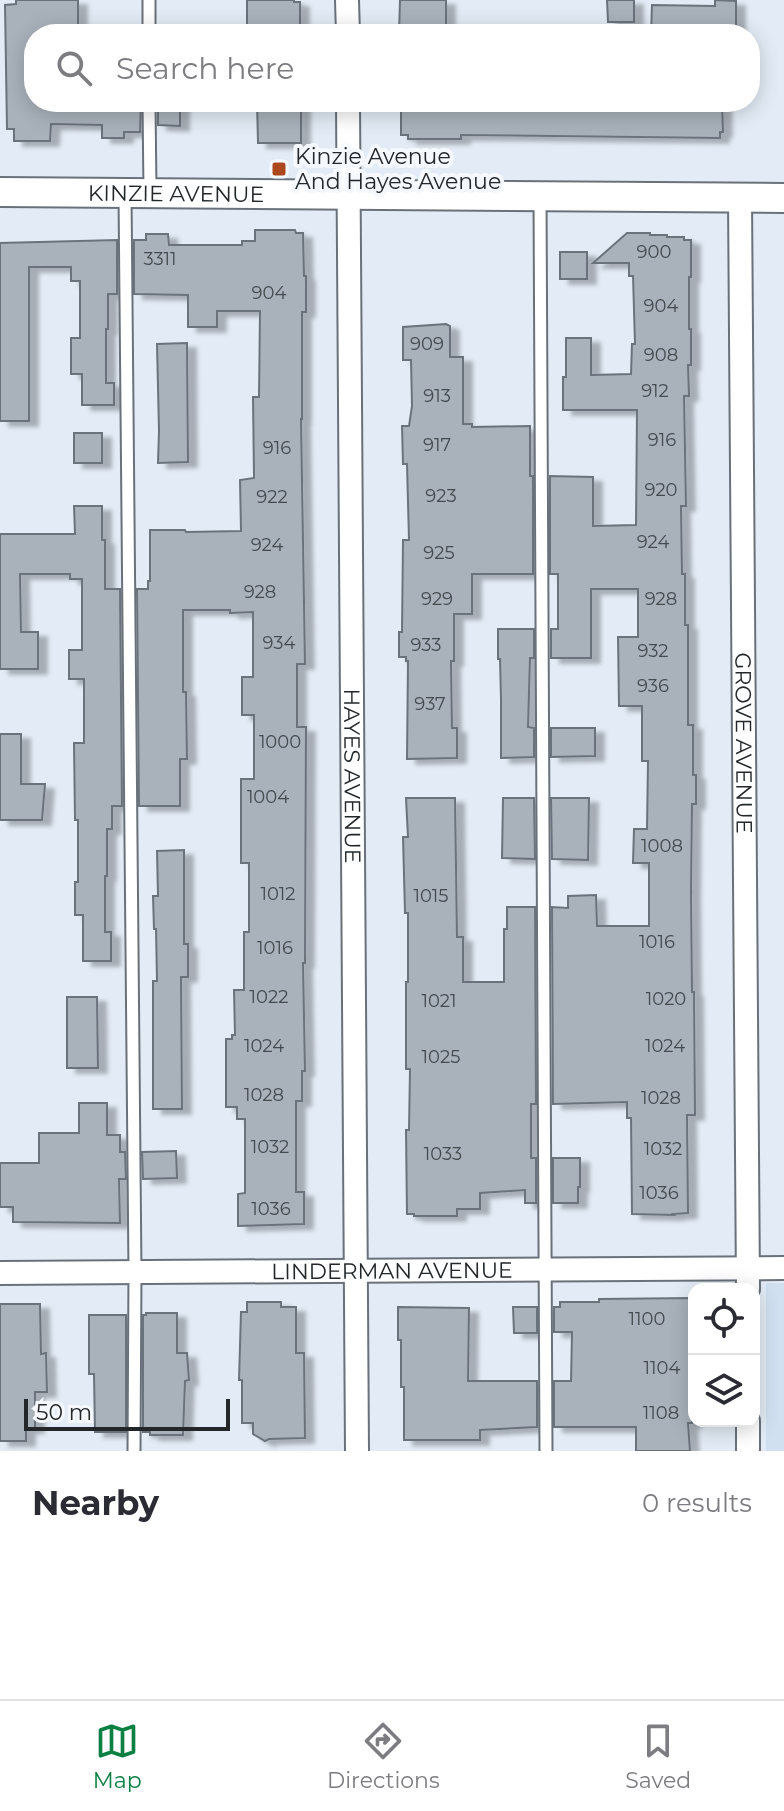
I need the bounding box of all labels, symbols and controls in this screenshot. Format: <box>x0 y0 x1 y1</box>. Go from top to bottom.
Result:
search box <box>24 24 760 112</box>
icon: search <box>52 46 96 90</box>
text: Search here <box>116 50 294 87</box>
place label: Kinzie Avenue And Hayes Avenue <box>295 143 501 195</box>
marker: Kinzie Avenue And Hayes Avenue <box>270 160 288 178</box>
street label: KINZIE AVENUE <box>88 179 264 208</box>
house number: 900 <box>637 241 671 263</box>
house number: 3311 <box>143 248 177 270</box>
house number: 904 <box>252 282 286 304</box>
house number: 904 <box>644 295 678 317</box>
house number: 909 <box>410 333 444 355</box>
house number: 908 <box>644 344 678 366</box>
house number: 912 <box>641 380 669 402</box>
house number: 913 <box>423 385 451 407</box>
house number: 916 <box>648 429 676 451</box>
house number: 917 <box>423 434 451 456</box>
house number: 916 <box>263 437 291 459</box>
house number: 920 <box>644 479 678 501</box>
house number: 923 <box>425 485 457 507</box>
house number: 922 <box>256 486 288 508</box>
house number: 924 <box>637 531 669 553</box>
house number: 924 <box>251 534 283 556</box>
house number: 925 <box>423 542 455 564</box>
house number: 928 <box>244 581 276 603</box>
house number: 929 <box>421 588 453 610</box>
house number: 928 <box>645 588 677 610</box>
house number: 934 <box>263 632 296 654</box>
house number: 933 <box>411 634 442 656</box>
house number: 932 <box>637 640 669 662</box>
street label: GROVE AVENUE <box>730 652 758 834</box>
house number: 936 <box>637 675 669 697</box>
street label: HAYES AVENUE <box>338 688 367 864</box>
house number: 937 <box>414 693 446 715</box>
house number: 1000 <box>259 731 301 753</box>
house number: 1004 <box>247 786 289 808</box>
house number: 1008 <box>641 835 683 857</box>
house number: 1012 <box>260 883 296 905</box>
house number: 1015 <box>413 885 449 907</box>
house number: 1016 <box>639 931 675 953</box>
house number: 1016 <box>257 937 293 959</box>
house number: 1022 <box>250 986 288 1008</box>
house number: 1020 <box>646 988 686 1010</box>
house number: 1021 <box>421 990 457 1012</box>
house number: 1024 <box>244 1035 284 1057</box>
house number: 1024 <box>645 1035 685 1057</box>
house number: 1025 <box>422 1046 460 1068</box>
house number: 1028 <box>244 1084 284 1106</box>
house number: 1028 <box>641 1087 681 1109</box>
house number: 1032 <box>251 1136 289 1158</box>
house number: 1032 <box>644 1138 682 1160</box>
house number: 1033 <box>424 1143 462 1165</box>
house number: 1036 <box>639 1182 679 1204</box>
house number: 1036 <box>251 1198 291 1220</box>
street label: LINDERMAN AVENUE <box>271 1256 513 1285</box>
map controls <box>688 1283 760 1427</box>
button: locate <box>688 1283 760 1355</box>
house number: 1100 <box>629 1308 665 1330</box>
button: layers <box>688 1355 760 1427</box>
house number: 1104 <box>644 1357 681 1379</box>
scale bar <box>24 1395 230 1431</box>
text: 50 m <box>36 1399 92 1426</box>
house number: 1108 <box>643 1402 679 1424</box>
text: Nearby <box>32 1482 159 1524</box>
text: 0 results <box>642 1487 752 1519</box>
tab: Map <box>93 1719 142 1794</box>
tab: Directions <box>327 1719 440 1794</box>
tab: Saved <box>625 1719 691 1794</box>

